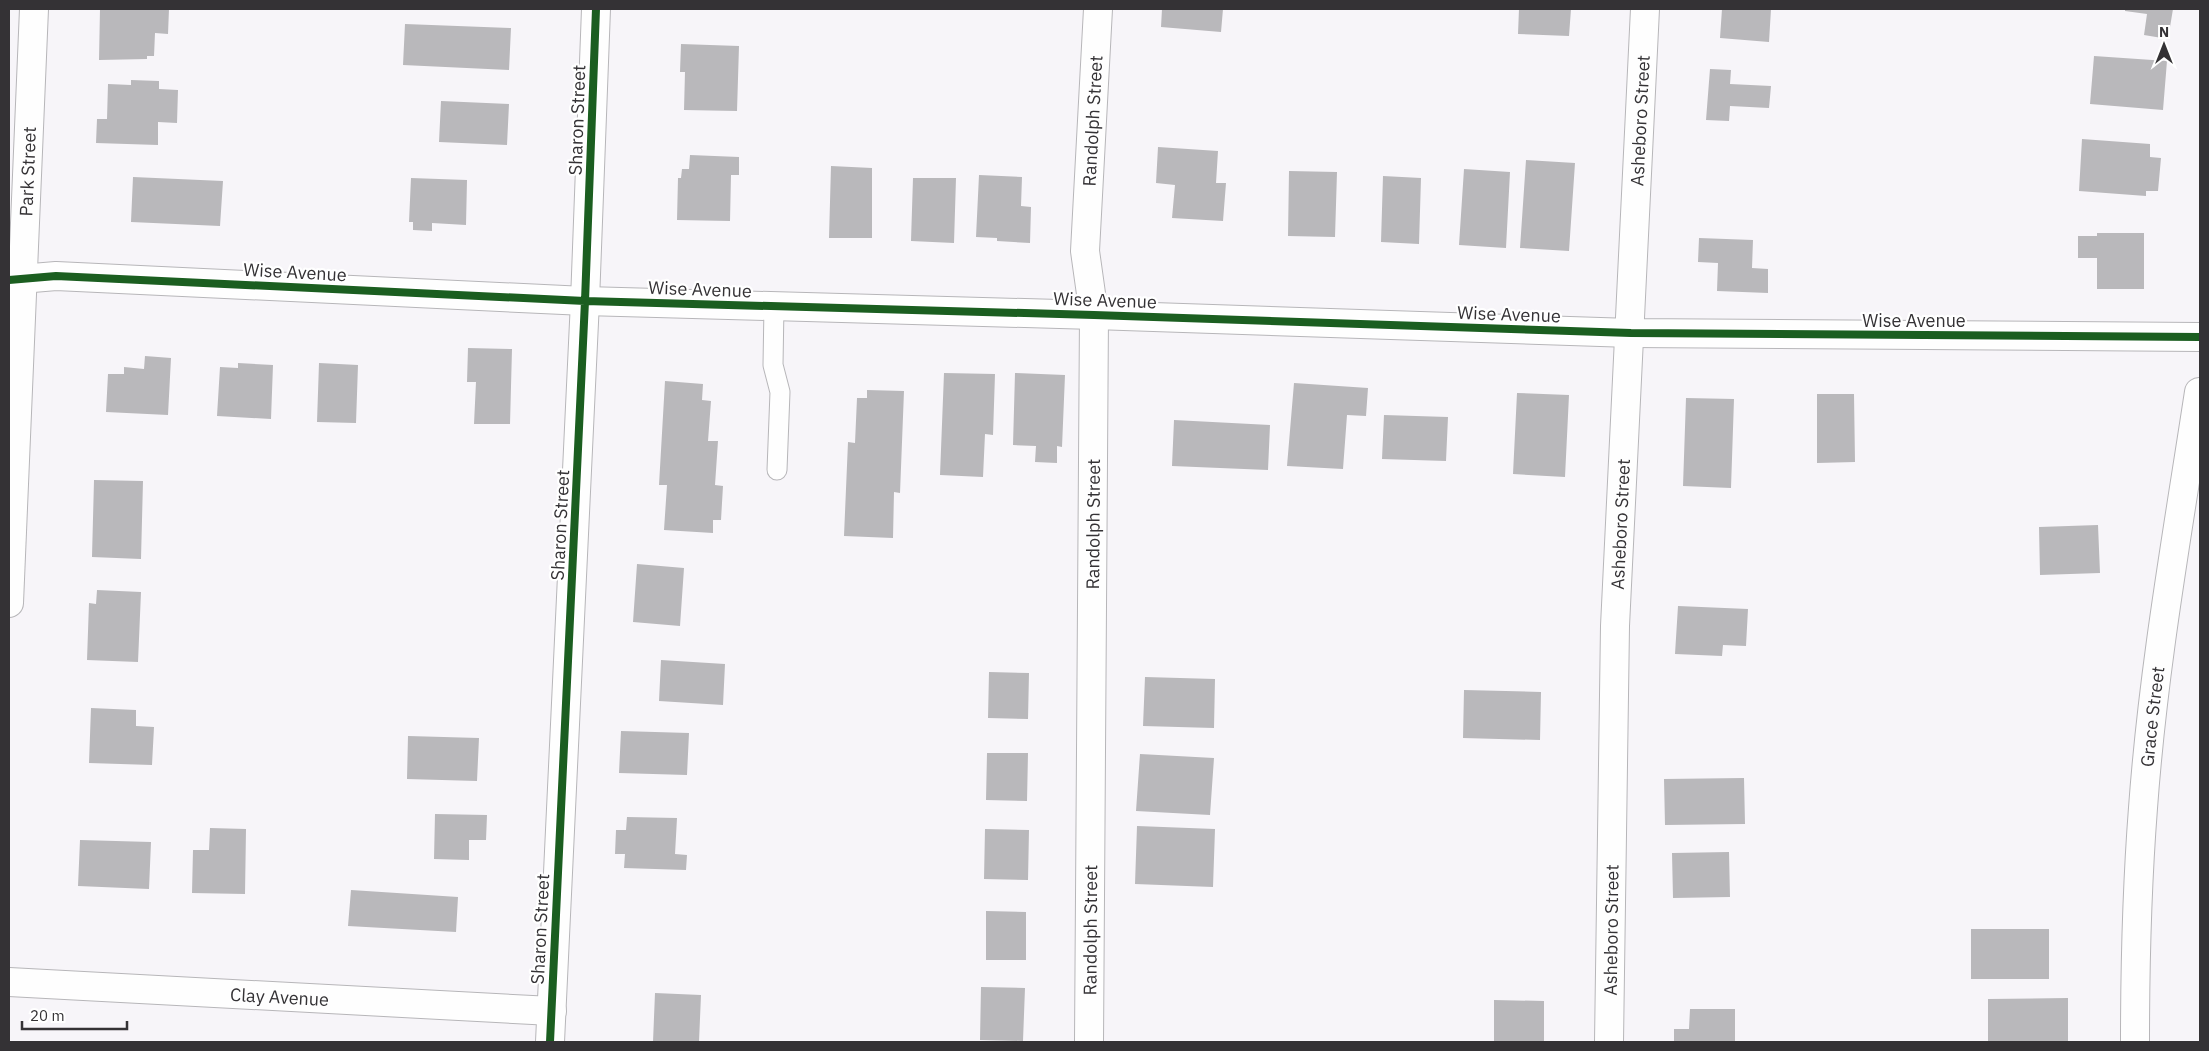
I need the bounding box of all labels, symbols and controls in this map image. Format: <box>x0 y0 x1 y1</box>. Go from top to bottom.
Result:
north arrow <box>2139 20 2189 70</box>
text: N <box>2159 23 2169 41</box>
street label: Randolph Street <box>1077 55 1107 187</box>
street label: Asheboro Street <box>1625 55 1654 187</box>
street label: Sharon Street <box>564 64 590 176</box>
street label: Park Street <box>14 126 41 217</box>
street label: Wise Avenue <box>243 258 347 286</box>
street label: Wise Avenue <box>648 276 752 302</box>
street label: Wise Avenue <box>1053 287 1157 313</box>
street label: Wise Avenue <box>1457 301 1561 327</box>
street label: Wise Avenue <box>1862 309 1966 332</box>
street label: Randolph Street <box>1081 458 1105 590</box>
street label: Asheboro Street <box>1605 458 1635 590</box>
street label: Sharon Street <box>546 469 574 581</box>
street label: Grace Street <box>2135 665 2169 768</box>
street label: Randolph Street <box>1078 864 1102 996</box>
street label: Asheboro Street <box>1598 864 1623 996</box>
street label: Sharon Street <box>526 873 554 985</box>
street label: Clay Avenue <box>230 982 330 1011</box>
scale bar <box>22 998 128 1030</box>
text: 20 m <box>30 1006 65 1025</box>

